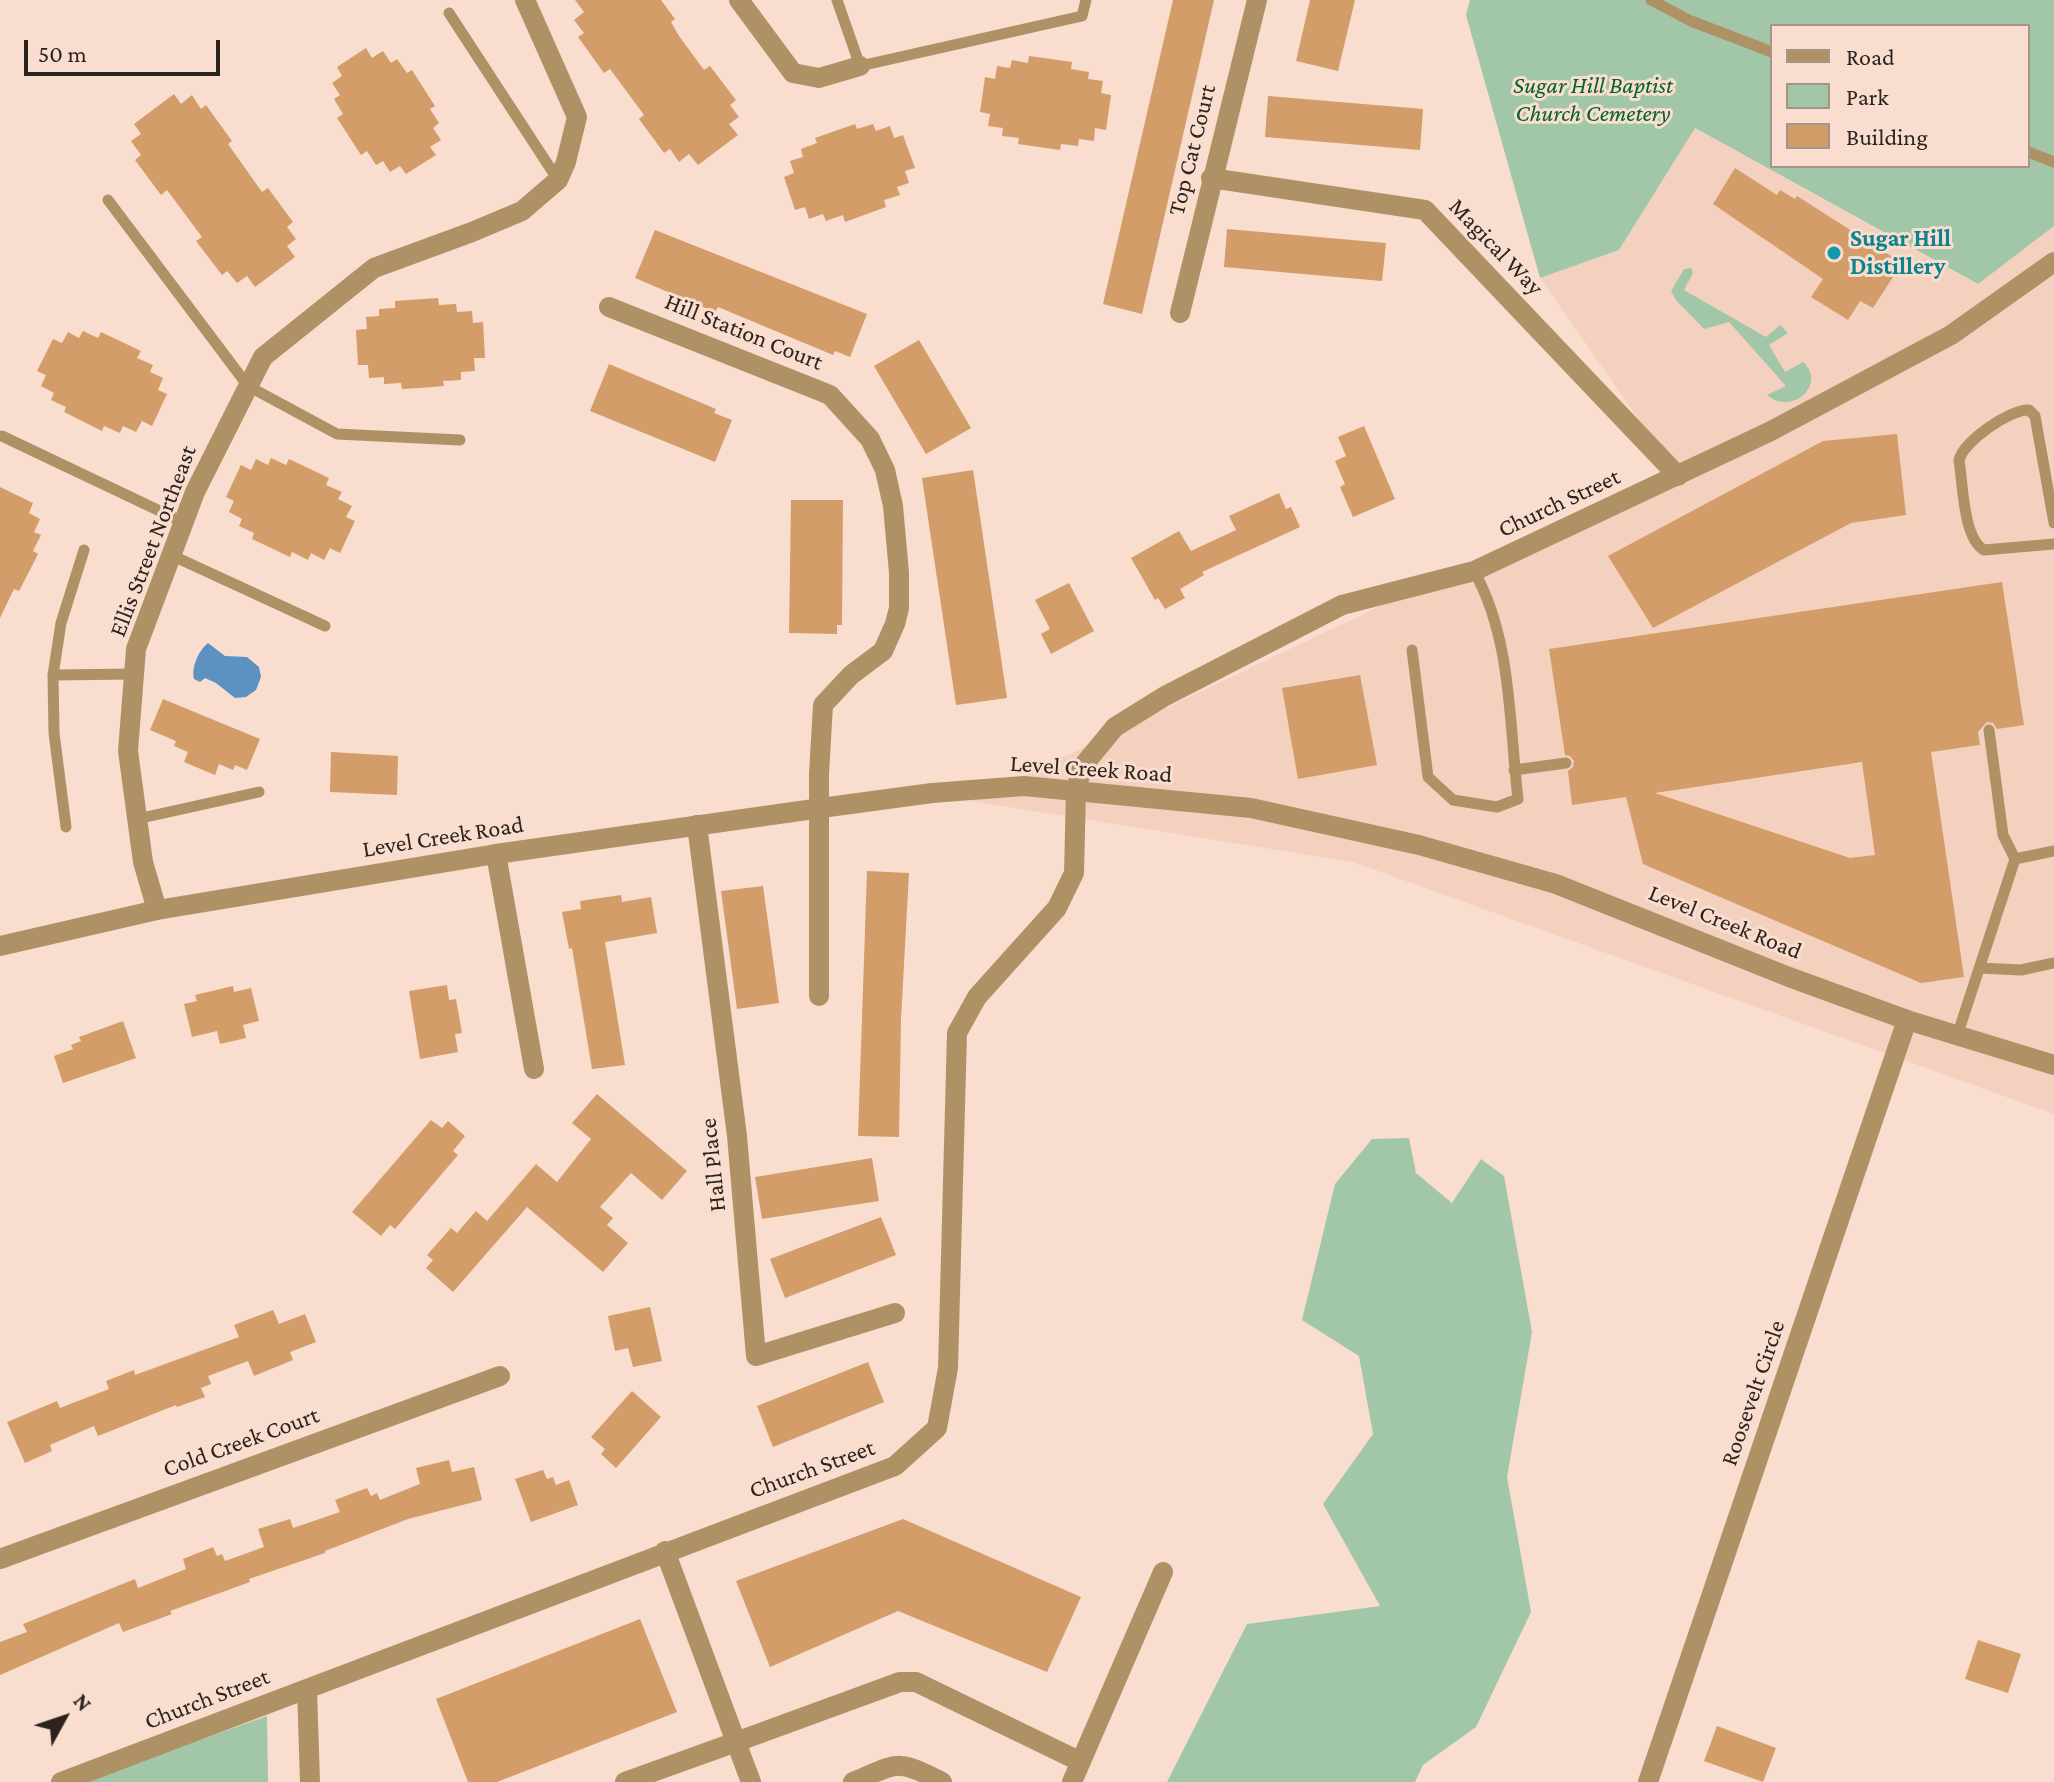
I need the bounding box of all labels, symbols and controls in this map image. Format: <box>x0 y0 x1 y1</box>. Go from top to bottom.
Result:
scale bar <box>28 24 224 74</box>
legend <box>1770 24 2030 168</box>
text: 50 m <box>38 40 87 67</box>
text: Road <box>1846 43 1895 70</box>
park label: Sugar Hill Baptist Church Cemetery <box>1513 72 1673 128</box>
street label: Top Cat Court <box>1162 82 1222 218</box>
text: Park <box>1846 83 1889 110</box>
text: Building <box>1846 123 1928 150</box>
street label: Magical Way <box>1443 192 1549 302</box>
place label: Sugar Hill Distillery <box>1850 225 1951 281</box>
marker: Sugar Hill Distillery <box>1825 244 1843 262</box>
street label: Hill Station Court <box>661 287 827 377</box>
street label: Ellis Street Northeast <box>103 441 203 641</box>
street label: Church Street <box>1493 462 1625 544</box>
street label: Level Creek Road <box>1009 749 1173 789</box>
street label: Level Creek Road <box>360 810 526 864</box>
street label: Level Creek Road <box>1644 878 1806 966</box>
street label: Hall Place <box>694 1117 732 1213</box>
street label: Roosevelt Circle <box>1715 1316 1791 1470</box>
street label: Cold Creek Court <box>159 1400 323 1484</box>
street label: Church Street <box>745 1433 879 1505</box>
street label: Church Street <box>141 1662 273 1736</box>
north arrow <box>24 1678 104 1758</box>
text: N <box>68 1688 97 1716</box>

